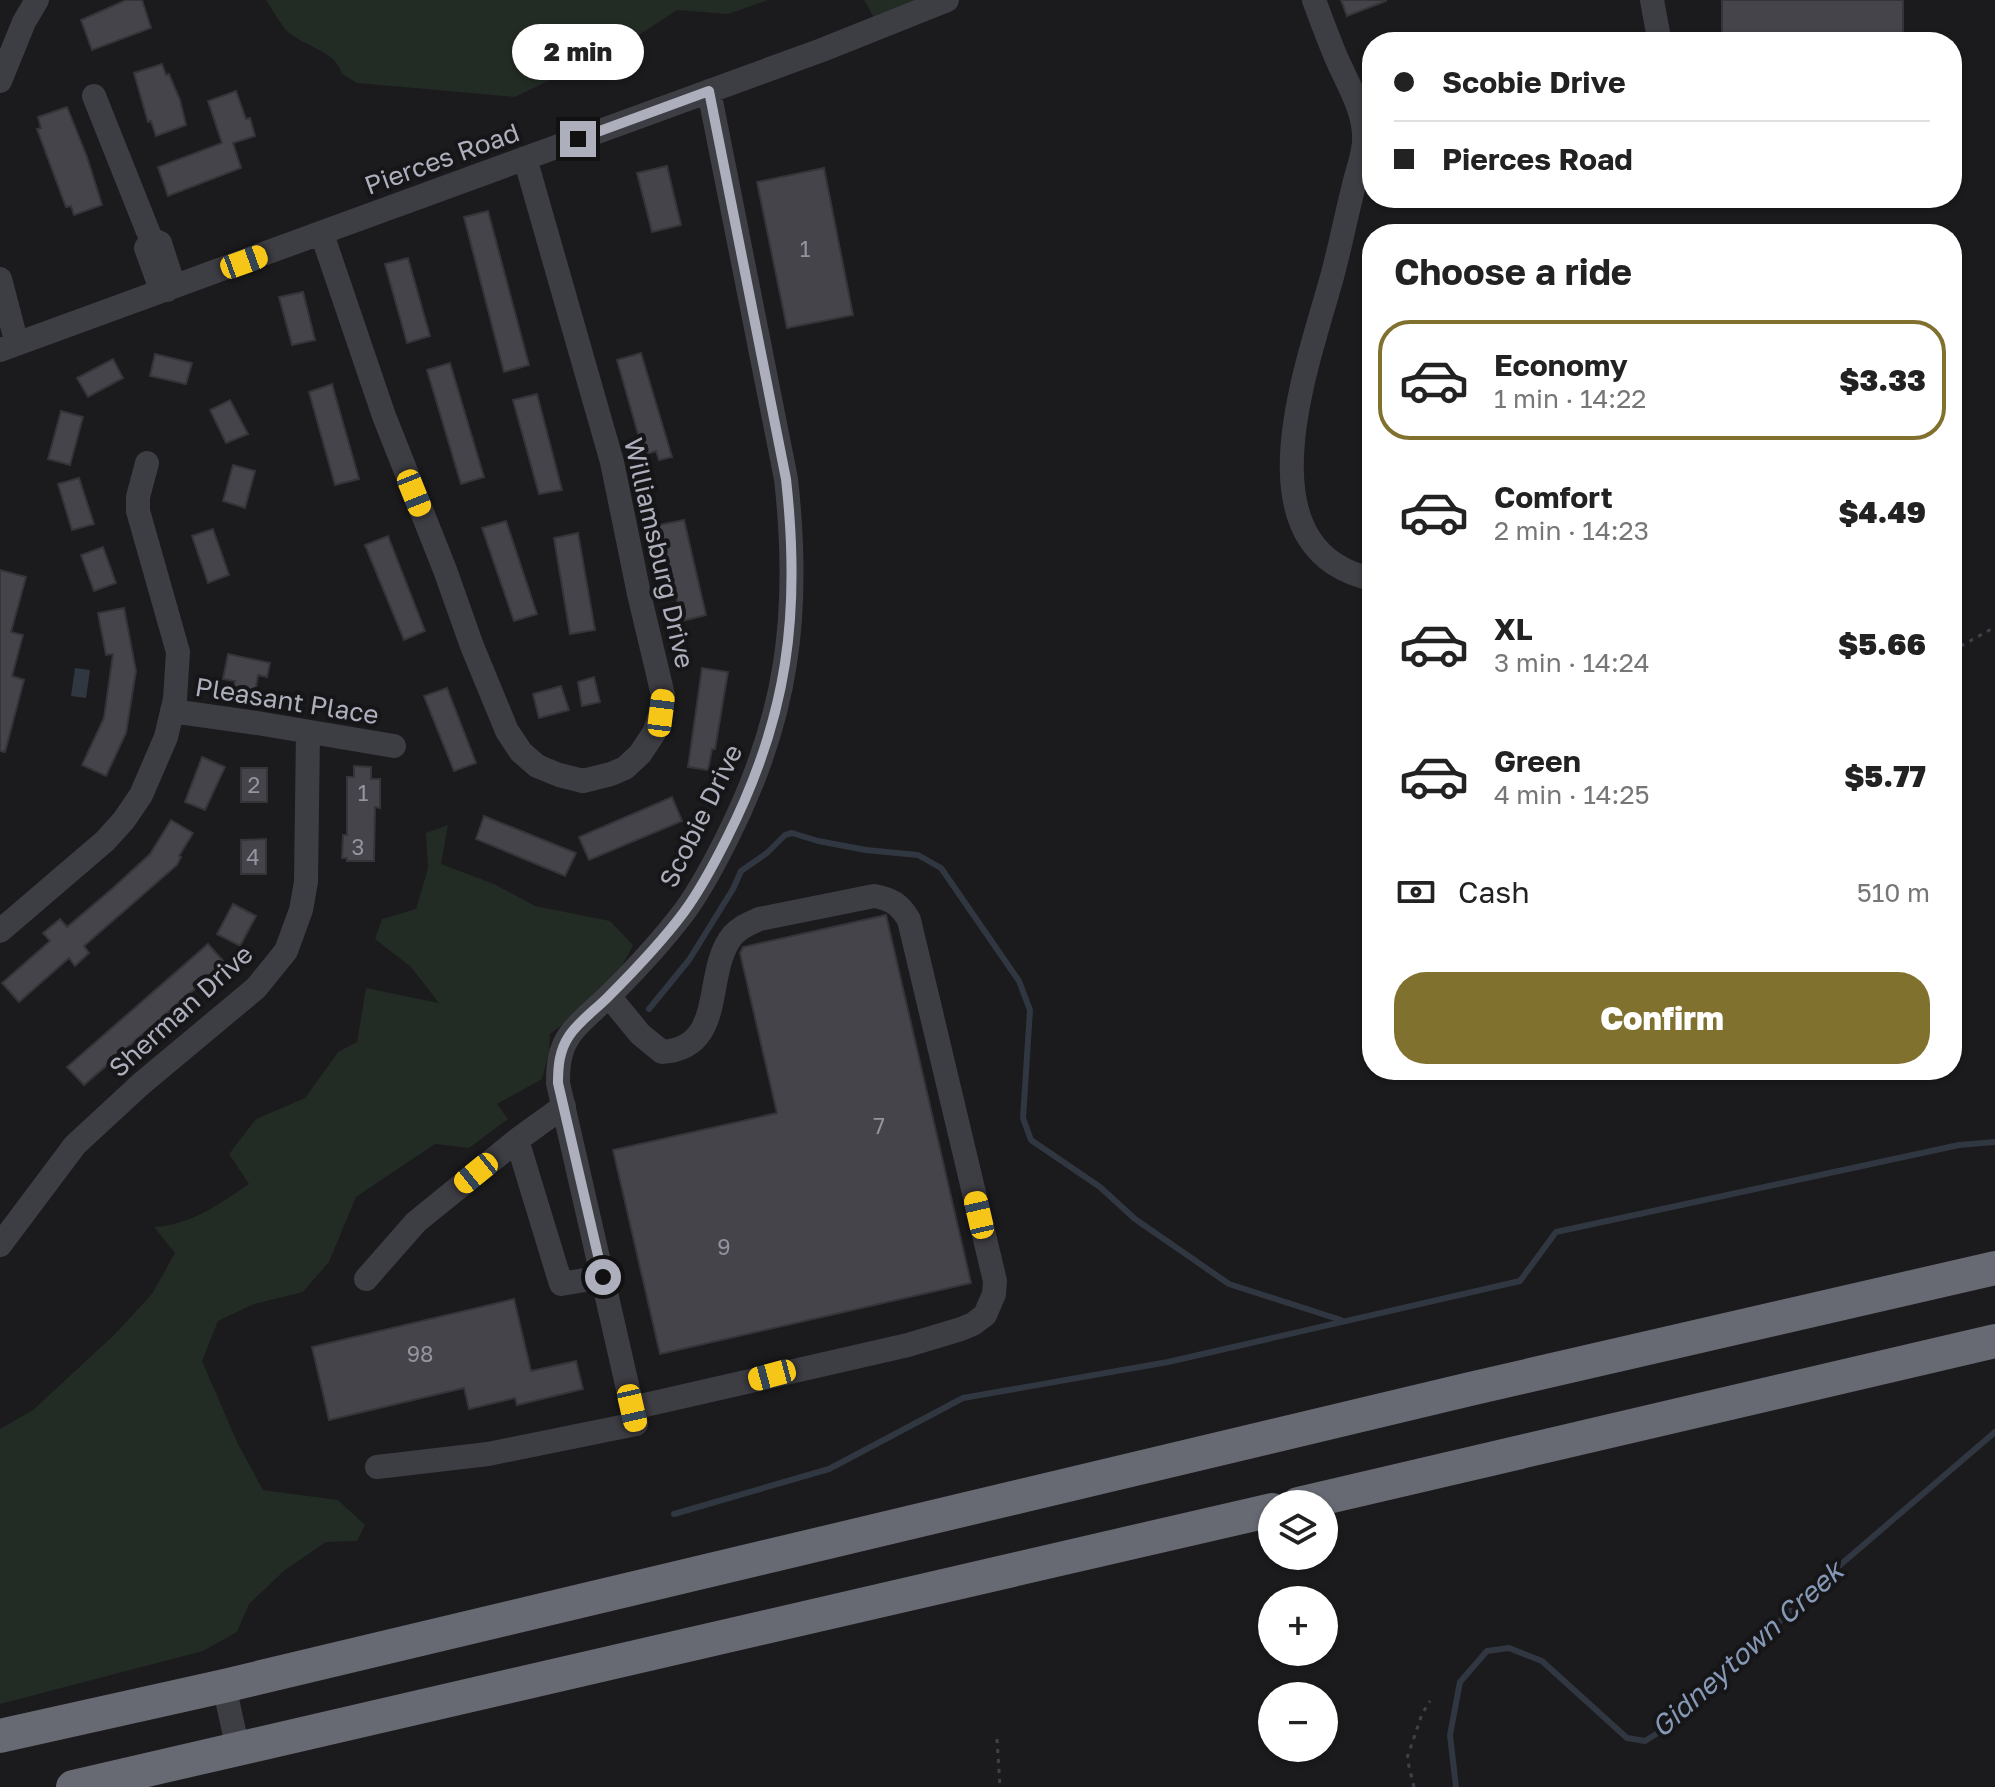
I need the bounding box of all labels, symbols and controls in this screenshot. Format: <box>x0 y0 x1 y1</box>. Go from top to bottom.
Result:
callout: 2 min <box>512 23 644 79</box>
text: 2 min <box>544 36 612 67</box>
text: Scobie Drive <box>1442 64 1626 100</box>
street label: Pierces Road <box>360 116 523 201</box>
route end <box>560 121 596 157</box>
text: Pierces Road <box>1442 141 1633 177</box>
house number: 1 <box>800 235 811 262</box>
car <box>217 243 271 281</box>
text: Choose a ride <box>1394 250 1632 293</box>
icon: car <box>1398 344 1470 416</box>
text: Economy <box>1494 347 1628 383</box>
text: $3.33 <box>1839 362 1926 398</box>
text: 1 min · 14:22 <box>1494 383 1646 414</box>
street label: Williamsburg Drive <box>618 435 701 671</box>
car <box>394 466 434 520</box>
icon: car <box>1398 476 1470 548</box>
text: Comfort <box>1494 479 1613 515</box>
text: $4.49 <box>1838 494 1926 530</box>
text: 2 min · 14:23 <box>1494 515 1649 546</box>
icon: car <box>1398 608 1470 680</box>
text: XL <box>1494 611 1533 647</box>
text: $5.66 <box>1838 626 1926 662</box>
text: 3 min · 14:24 <box>1494 647 1650 678</box>
street label: Pleasant Place <box>193 671 381 730</box>
car <box>646 688 676 738</box>
street label: Scobie Drive <box>653 739 749 892</box>
icon: car <box>1398 740 1470 812</box>
text: Green <box>1494 743 1581 779</box>
text: $5.77 <box>1844 758 1926 794</box>
house number: 2 <box>248 771 260 798</box>
house number: 1 <box>358 779 369 806</box>
text: 4 min · 14:25 <box>1494 779 1650 810</box>
house number: 3 <box>352 833 364 860</box>
house number: 4 <box>246 843 260 870</box>
icon: cash <box>1394 870 1438 914</box>
text: Cash <box>1458 874 1530 910</box>
text: 510 m <box>1857 877 1930 908</box>
street label: Sherman Drive <box>102 938 259 1083</box>
button: Confirm <box>1394 972 1930 1064</box>
house number: 7 <box>873 1112 885 1139</box>
car <box>450 1149 502 1197</box>
car <box>962 1189 996 1241</box>
house number: 9 <box>717 1233 731 1260</box>
route start <box>585 1259 621 1295</box>
house number: 98 <box>407 1340 433 1367</box>
car <box>746 1357 798 1393</box>
car <box>615 1382 649 1434</box>
map controls <box>1258 1490 1338 1762</box>
button: layers <box>1258 1490 1338 1570</box>
water label: Gidneytown Creek <box>1644 1552 1852 1743</box>
button: + <box>1258 1586 1338 1666</box>
button: − <box>1258 1682 1338 1762</box>

